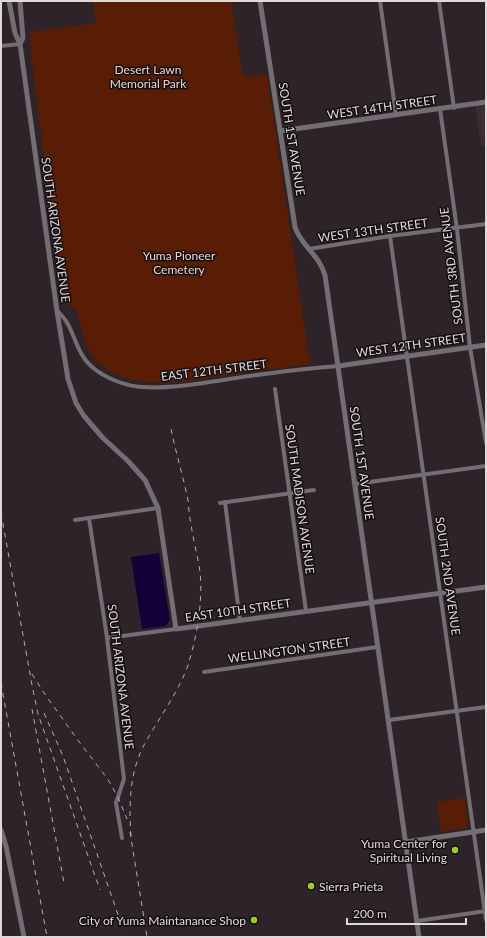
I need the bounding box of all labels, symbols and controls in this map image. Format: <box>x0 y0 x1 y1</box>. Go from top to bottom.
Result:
park label: Desert Lawn Memorial Park <box>110 62 187 91</box>
street label: SOUTH 1ST AVENUE <box>276 81 308 197</box>
street label: WEST 14TH STREET <box>326 92 438 122</box>
street label: SOUTH ARIZONA AVENUE <box>38 156 74 304</box>
street label: SOUTH 3RD AVENUE <box>436 206 466 325</box>
street label: WEST 13TH STREET <box>317 215 429 245</box>
park label: Yuma Pioneer Cemetery <box>143 248 216 277</box>
street label: WEST 12TH STREET <box>355 330 467 360</box>
street label: EAST 12TH STREET <box>160 356 268 384</box>
street label: SOUTH 1ST AVENUE <box>347 405 377 521</box>
street label: SOUTH MADISON AVENUE <box>282 423 318 575</box>
street label: SOUTH 2ND AVENUE <box>432 516 464 636</box>
street label: EAST 10TH STREET <box>184 595 292 625</box>
street label: SOUTH ARIZONA AVENUE <box>105 603 137 751</box>
street label: WELLINGTON STREET <box>227 634 351 666</box>
place label: Yuma Center for Spiritual Living <box>361 836 448 865</box>
marker: Yuma Center for Spiritual Living <box>450 845 460 855</box>
place label: Sierra Prieta <box>319 879 383 894</box>
marker: Sierra Prieta <box>306 881 316 891</box>
scale bar <box>347 900 466 926</box>
text: 200 m <box>353 906 387 921</box>
place label: City of Yuma Maintanance Shop <box>79 913 246 928</box>
marker: City of Yuma Maintanance Shop <box>249 915 259 925</box>

